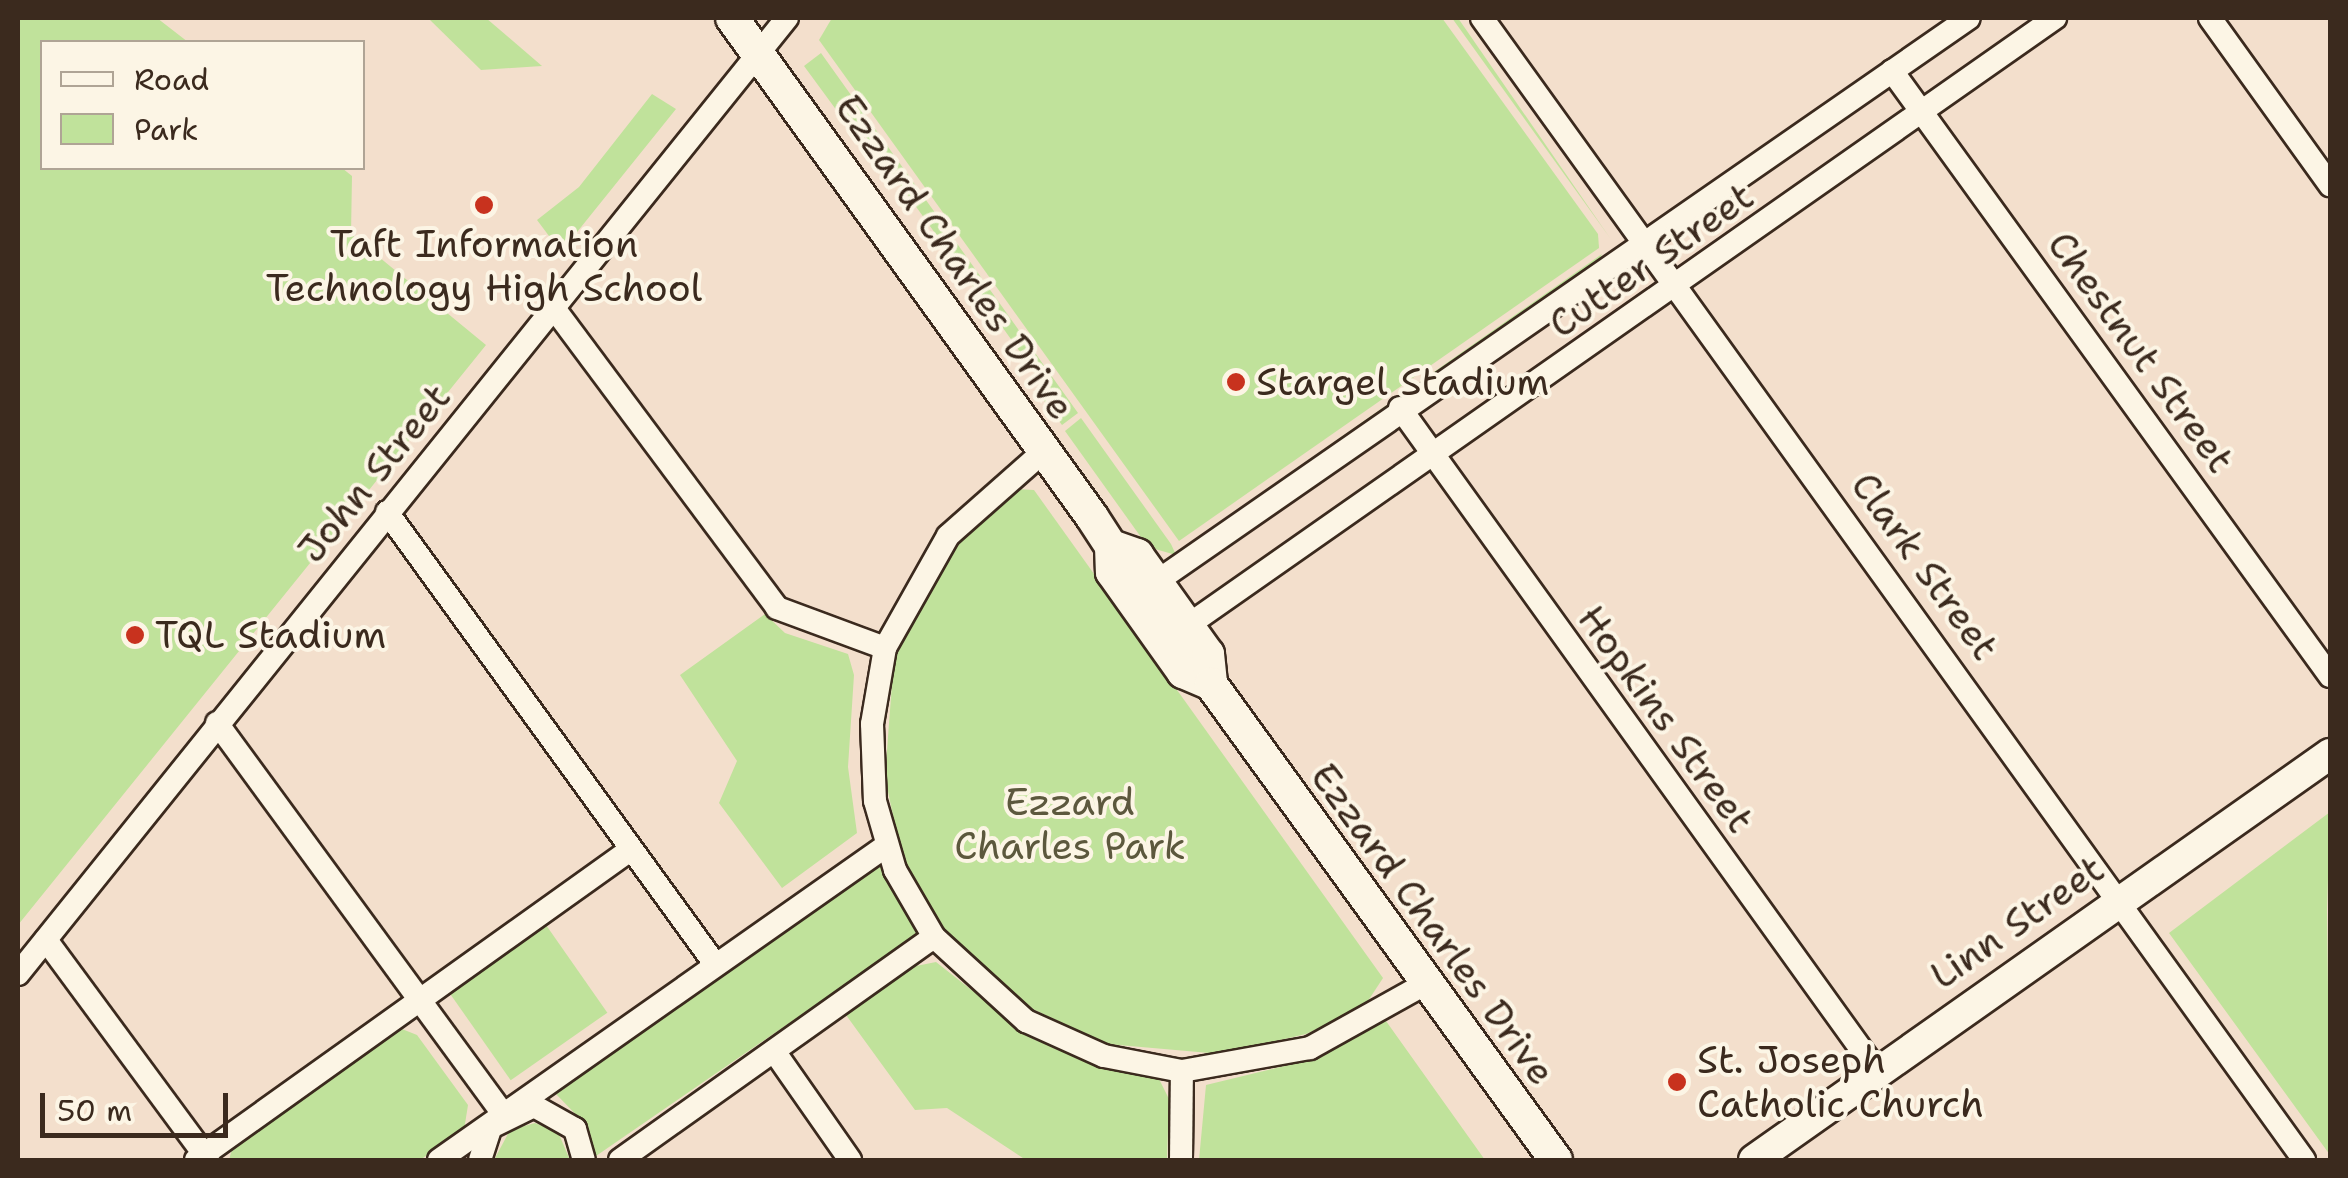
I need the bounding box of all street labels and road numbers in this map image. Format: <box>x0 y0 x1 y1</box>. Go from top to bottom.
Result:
street label: Ezzard Charles Drive <box>826 86 1084 428</box>
street label: Cutter Street <box>1540 173 1762 347</box>
street label: Chestnut Street <box>2038 223 2244 481</box>
street label: John Street <box>288 375 460 571</box>
street label: Clark Street <box>1842 463 2008 669</box>
street label: Hopkins Street <box>1568 597 1764 841</box>
street label: Ezzard Charles Drive <box>1301 754 1565 1094</box>
street label: Linn Street <box>1922 846 2112 998</box>

